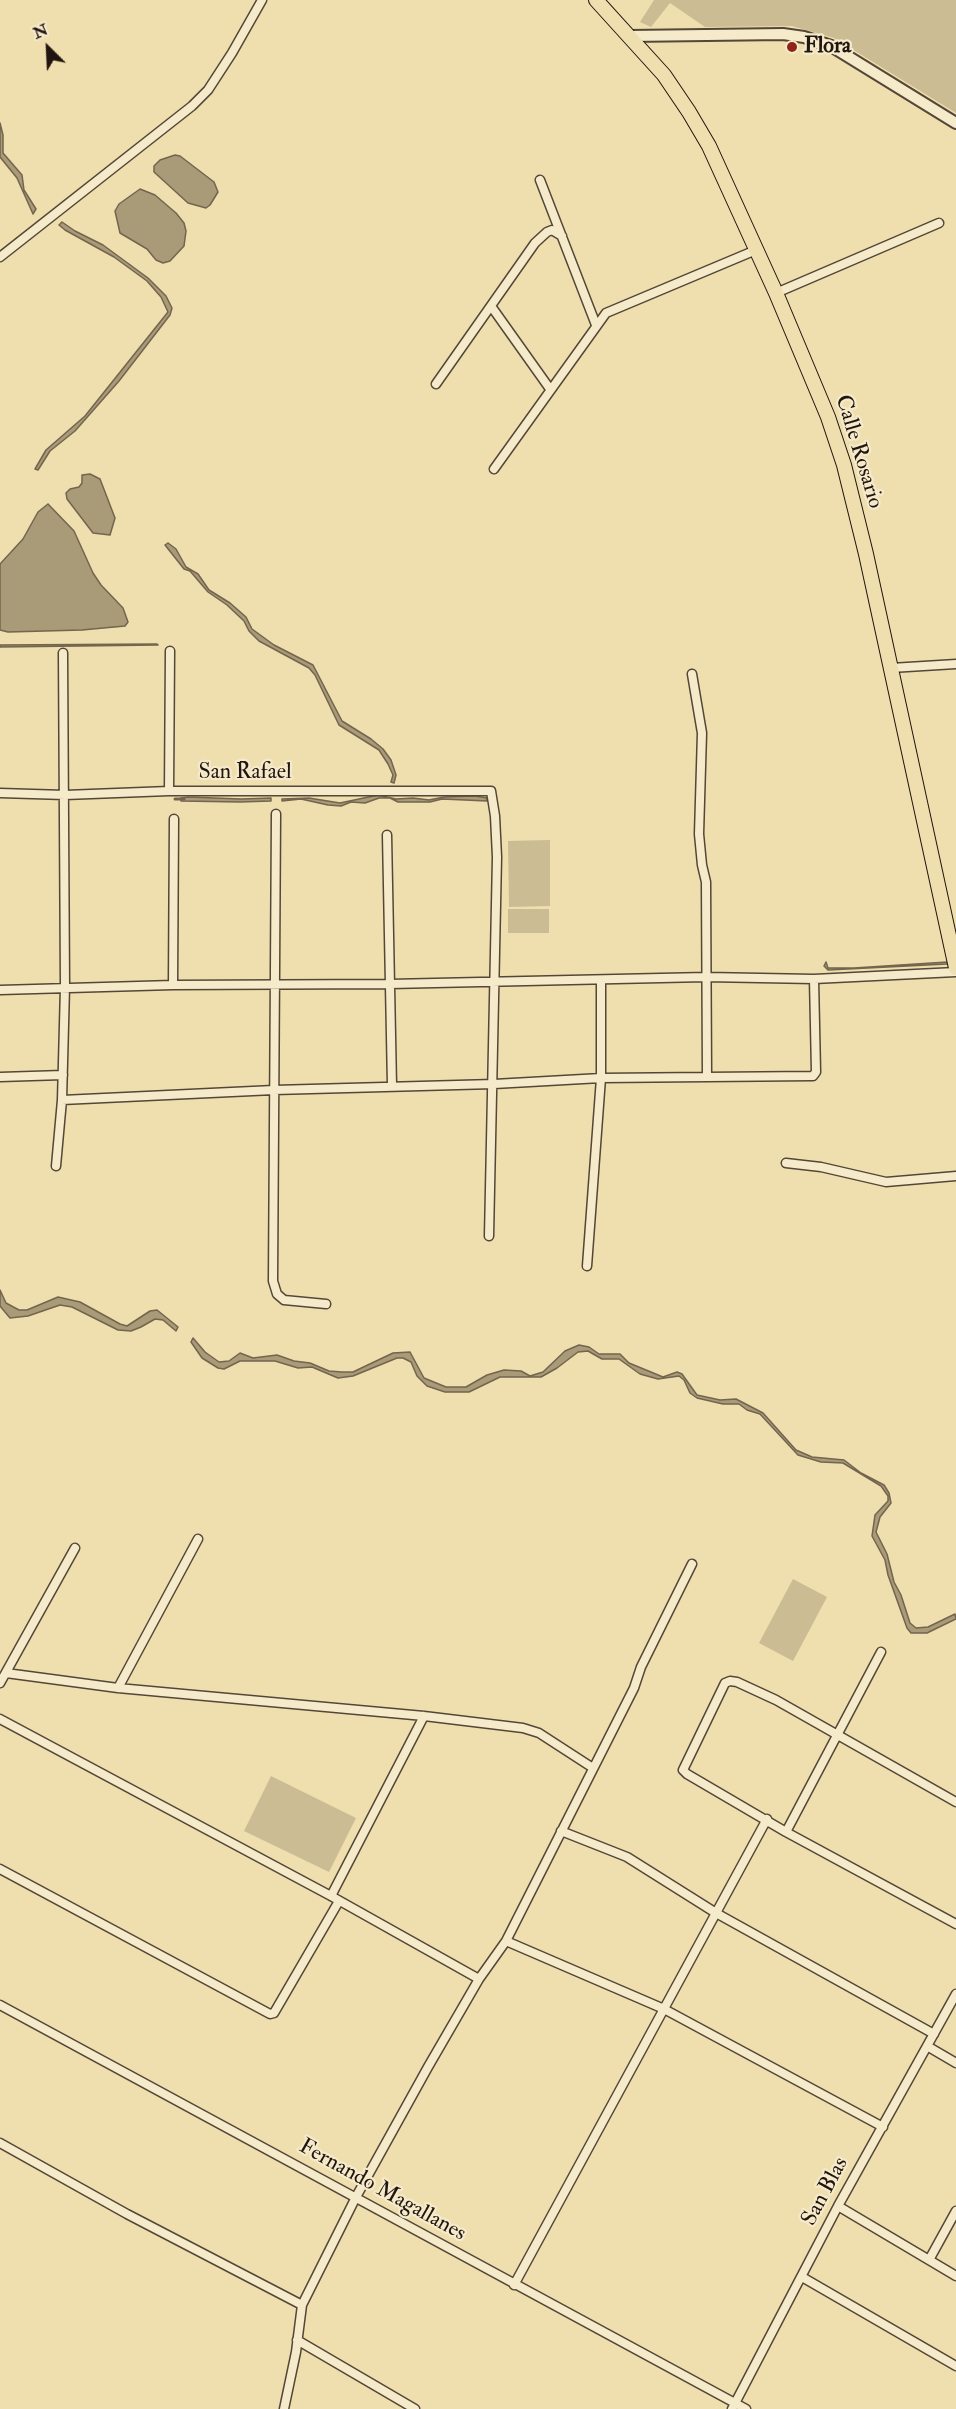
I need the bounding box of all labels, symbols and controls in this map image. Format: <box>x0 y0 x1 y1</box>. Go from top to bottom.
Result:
north arrow <box>18 18 78 78</box>
text: N <box>30 20 51 44</box>
place label: Flora <box>804 34 851 60</box>
marker: Flora <box>785 40 799 54</box>
street label: Calle Rosario <box>828 392 888 512</box>
street label: San Rafael <box>198 760 292 786</box>
street label: Fernando Magallanes <box>294 2134 470 2248</box>
street label: San Blas <box>797 2153 855 2231</box>

